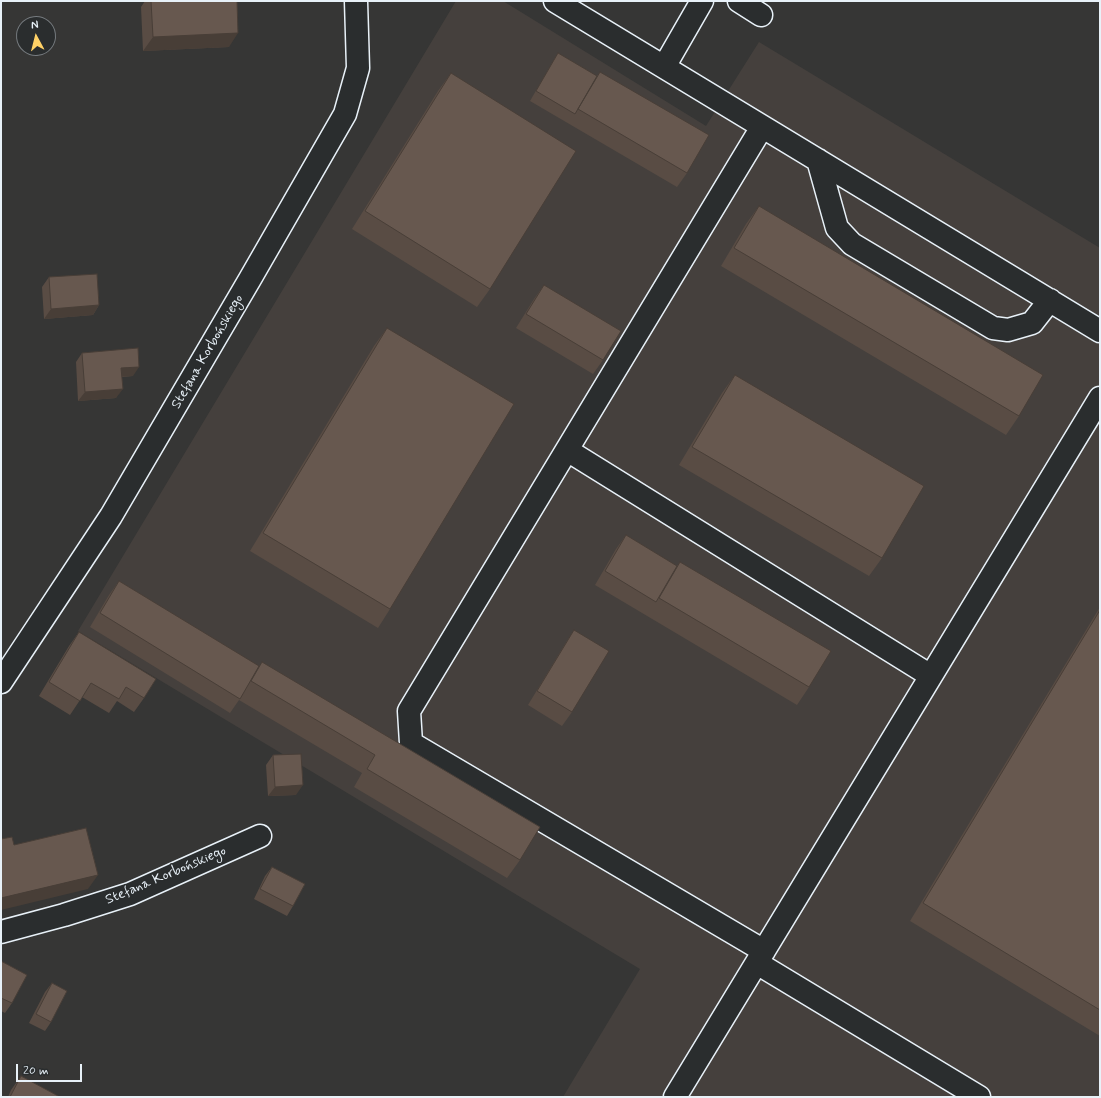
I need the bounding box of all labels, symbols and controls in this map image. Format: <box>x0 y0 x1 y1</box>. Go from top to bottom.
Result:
north arrow <box>16 16 56 56</box>
text: N <box>30 18 39 32</box>
street label: Stefana Korbońskiego <box>168 292 248 412</box>
street label: Stefana Korbońskiego <box>103 843 229 909</box>
scale bar <box>18 1056 84 1082</box>
text: 20 m <box>23 1063 49 1079</box>

